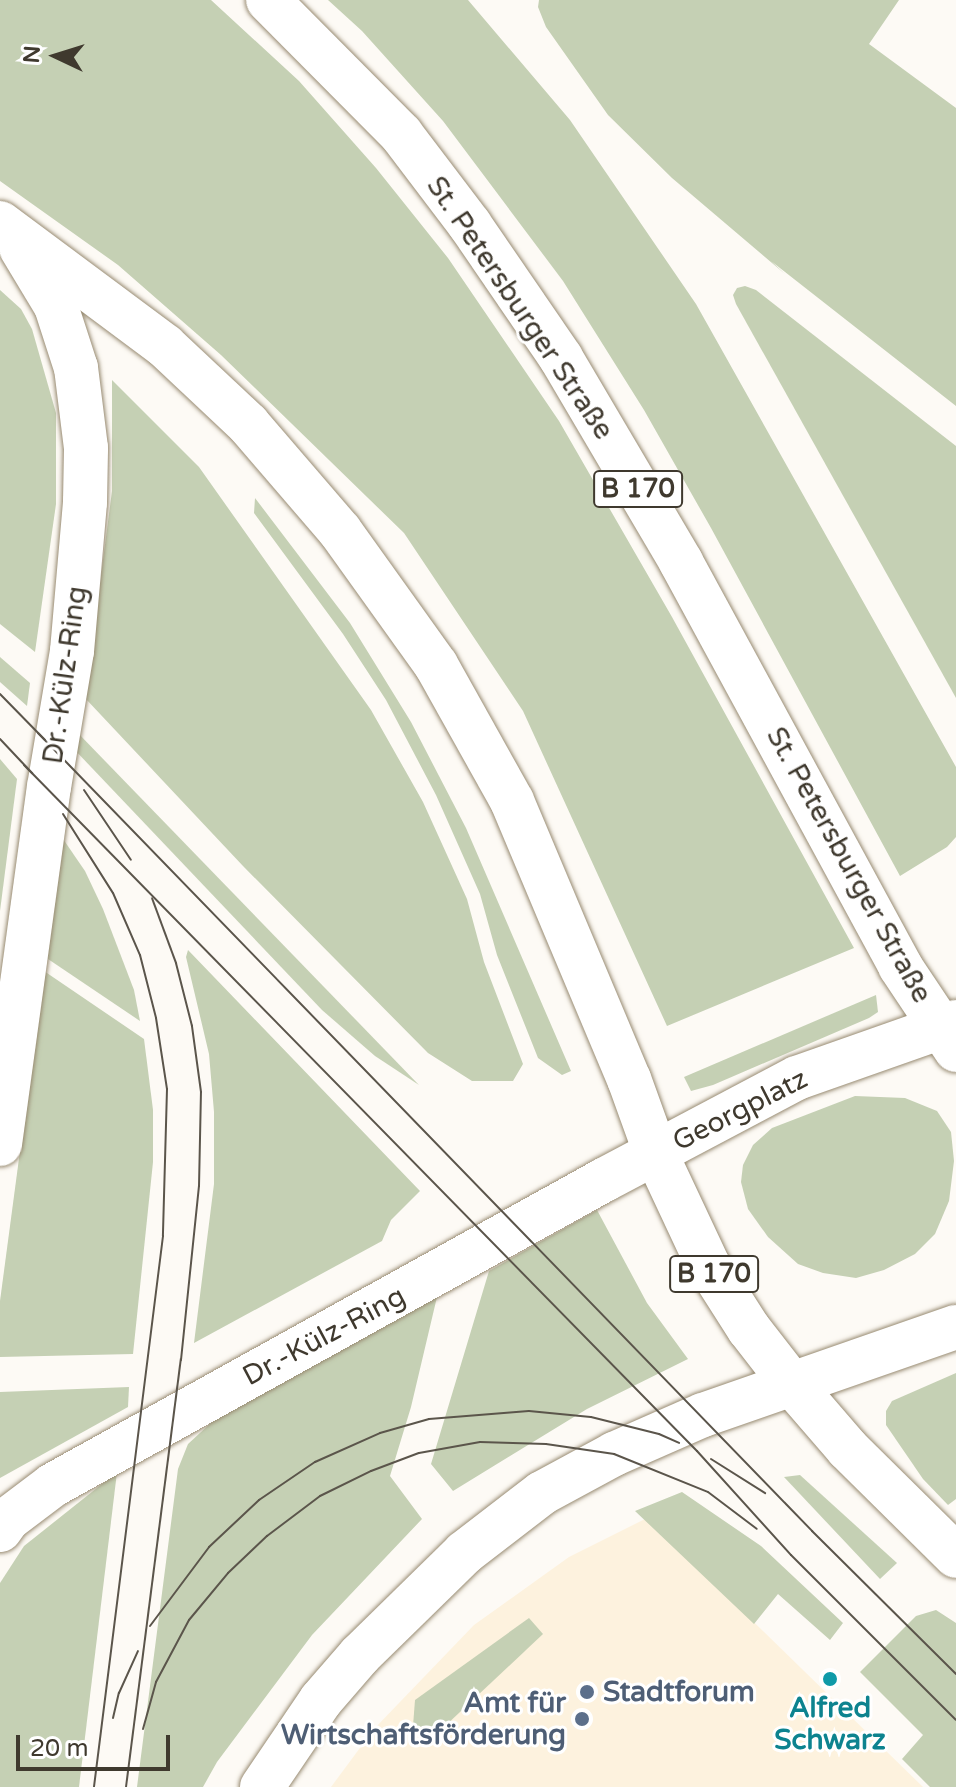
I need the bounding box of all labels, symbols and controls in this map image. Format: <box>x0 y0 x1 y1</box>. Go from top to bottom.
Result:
north arrow <box>16 16 96 96</box>
text: N <box>18 45 46 64</box>
street label: St. Petersburger Straße <box>419 170 621 446</box>
road number: B 170 <box>592 467 684 511</box>
street label: Dr.-Külz-Ring <box>36 584 94 766</box>
street label: St. Petersburger Straße <box>759 721 939 1009</box>
street label: Georgplatz <box>667 1062 813 1158</box>
road number: B 170 <box>668 1252 760 1296</box>
street label: Dr.-Külz-Ring <box>237 1279 411 1393</box>
marker: Alfred Schwarz <box>821 1670 839 1688</box>
place label: Stadtforum <box>603 1675 755 1709</box>
marker: Stadtforum <box>578 1683 596 1701</box>
place label: Amt für Wirtschaftsförderung <box>281 1686 566 1752</box>
place label: Alfred Schwarz <box>774 1691 886 1757</box>
marker: Amt für Wirtschaftsförderung <box>573 1710 591 1728</box>
scale bar <box>20 1719 174 1769</box>
text: 20 m <box>30 1734 88 1763</box>

